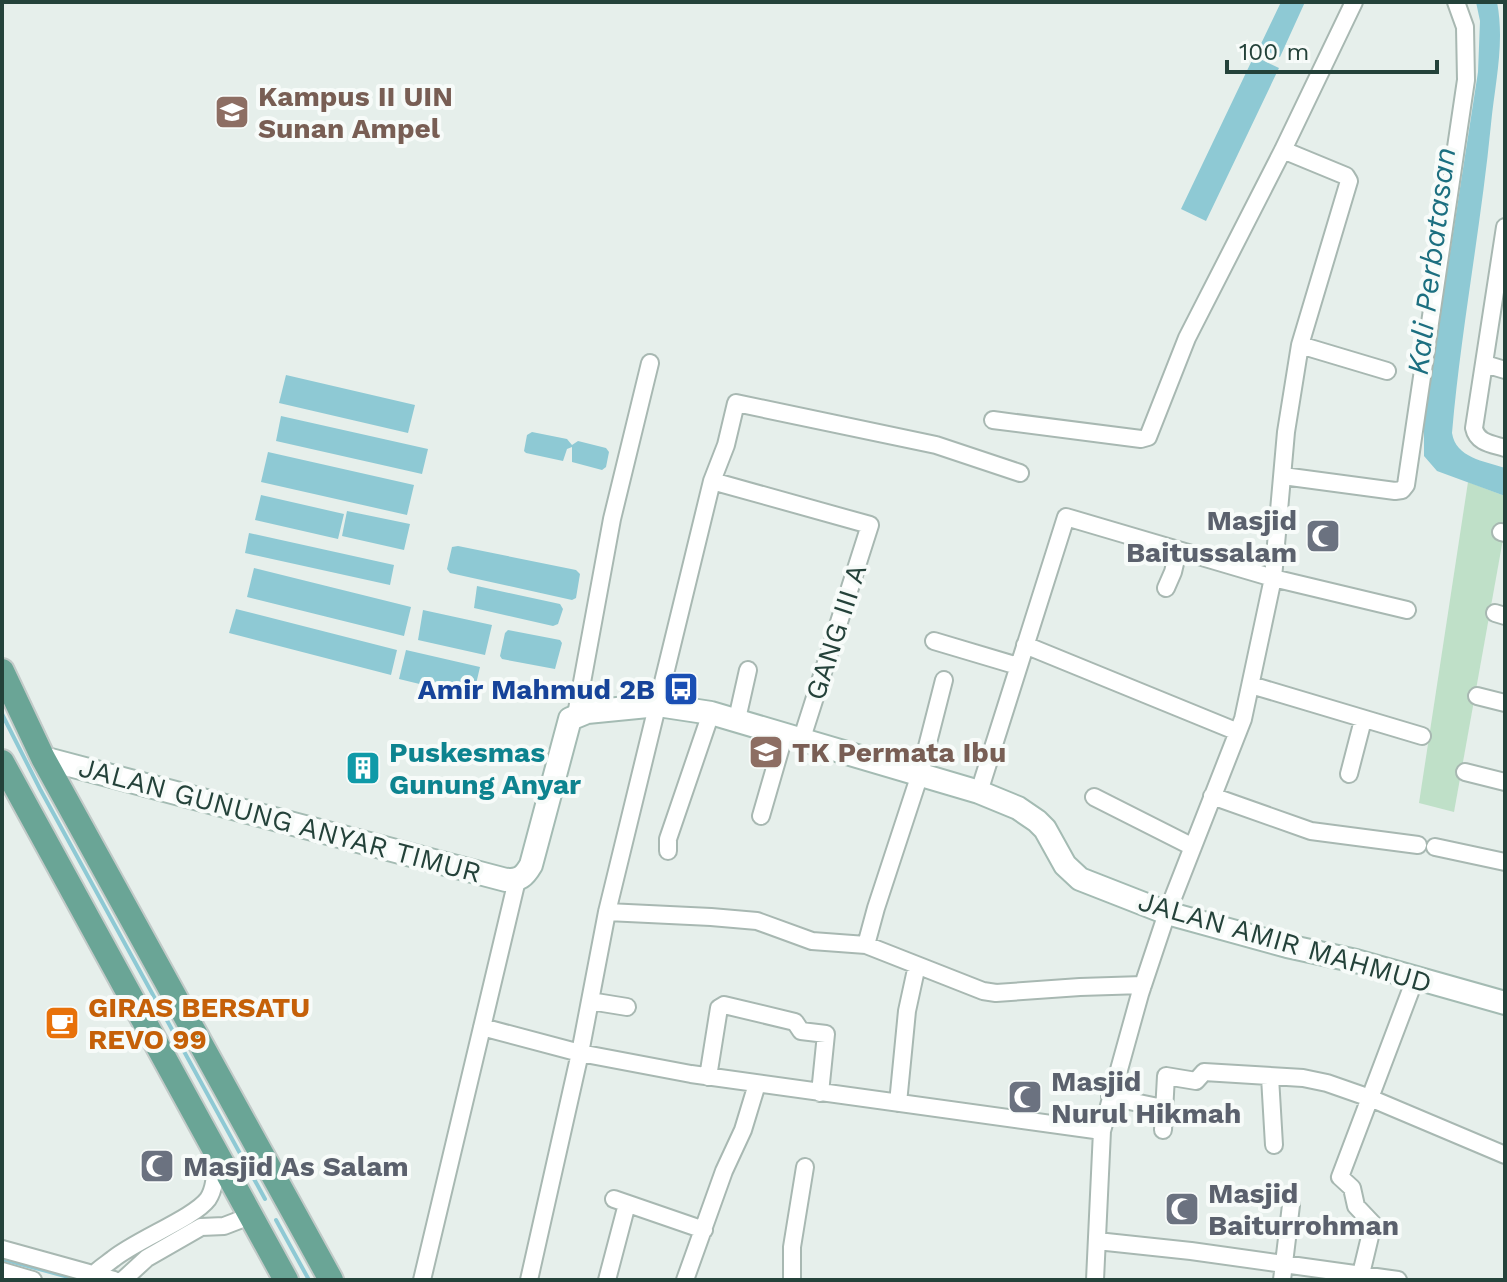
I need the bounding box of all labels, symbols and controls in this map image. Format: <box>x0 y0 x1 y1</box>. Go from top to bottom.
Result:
scale bar <box>1227 24 1437 74</box>
text: 100 m <box>1239 38 1309 66</box>
place label: Kampus II UIN Sunan Ampel <box>258 80 453 145</box>
school or university icon: Kampus II UIN Sunan Ampel <box>213 93 251 131</box>
water label: Kali Perbatasan <box>1400 145 1462 377</box>
place label: Masjid Baitussalam <box>1126 504 1297 569</box>
mosque icon: Masjid Baitussalam <box>1304 517 1342 555</box>
street label: GANG III A <box>799 560 873 704</box>
bus stop icon: Amir Mahmud 2B <box>662 670 700 708</box>
place label: Amir Mahmud 2B <box>418 673 655 706</box>
school or university icon: TK Permata Ibu <box>747 733 785 771</box>
place label: Puskesmas Gunung Anyar <box>389 736 581 801</box>
place label: TK Permata Ibu <box>792 736 1006 769</box>
building icon: Puskesmas Gunung Anyar <box>344 749 382 787</box>
street label: JALAN GUNUNG ANYAR TIMUR <box>75 750 485 890</box>
street label: JALAN AMIR MAHMUD <box>1135 884 1435 1000</box>
place label: GIRAS BERSATU REVO 99 <box>88 991 310 1056</box>
cafe icon: GIRAS BERSATU REVO 99 <box>43 1004 81 1042</box>
place label: Masjid Nurul Hikmah <box>1051 1065 1241 1130</box>
mosque icon: Masjid Nurul Hikmah <box>1006 1078 1044 1116</box>
mosque icon: Masjid As Salam <box>138 1147 176 1185</box>
place label: Masjid As Salam <box>183 1150 409 1183</box>
place label: Masjid Baiturrohman <box>1208 1177 1399 1242</box>
mosque icon: Masjid Baiturrohman <box>1163 1190 1201 1228</box>

